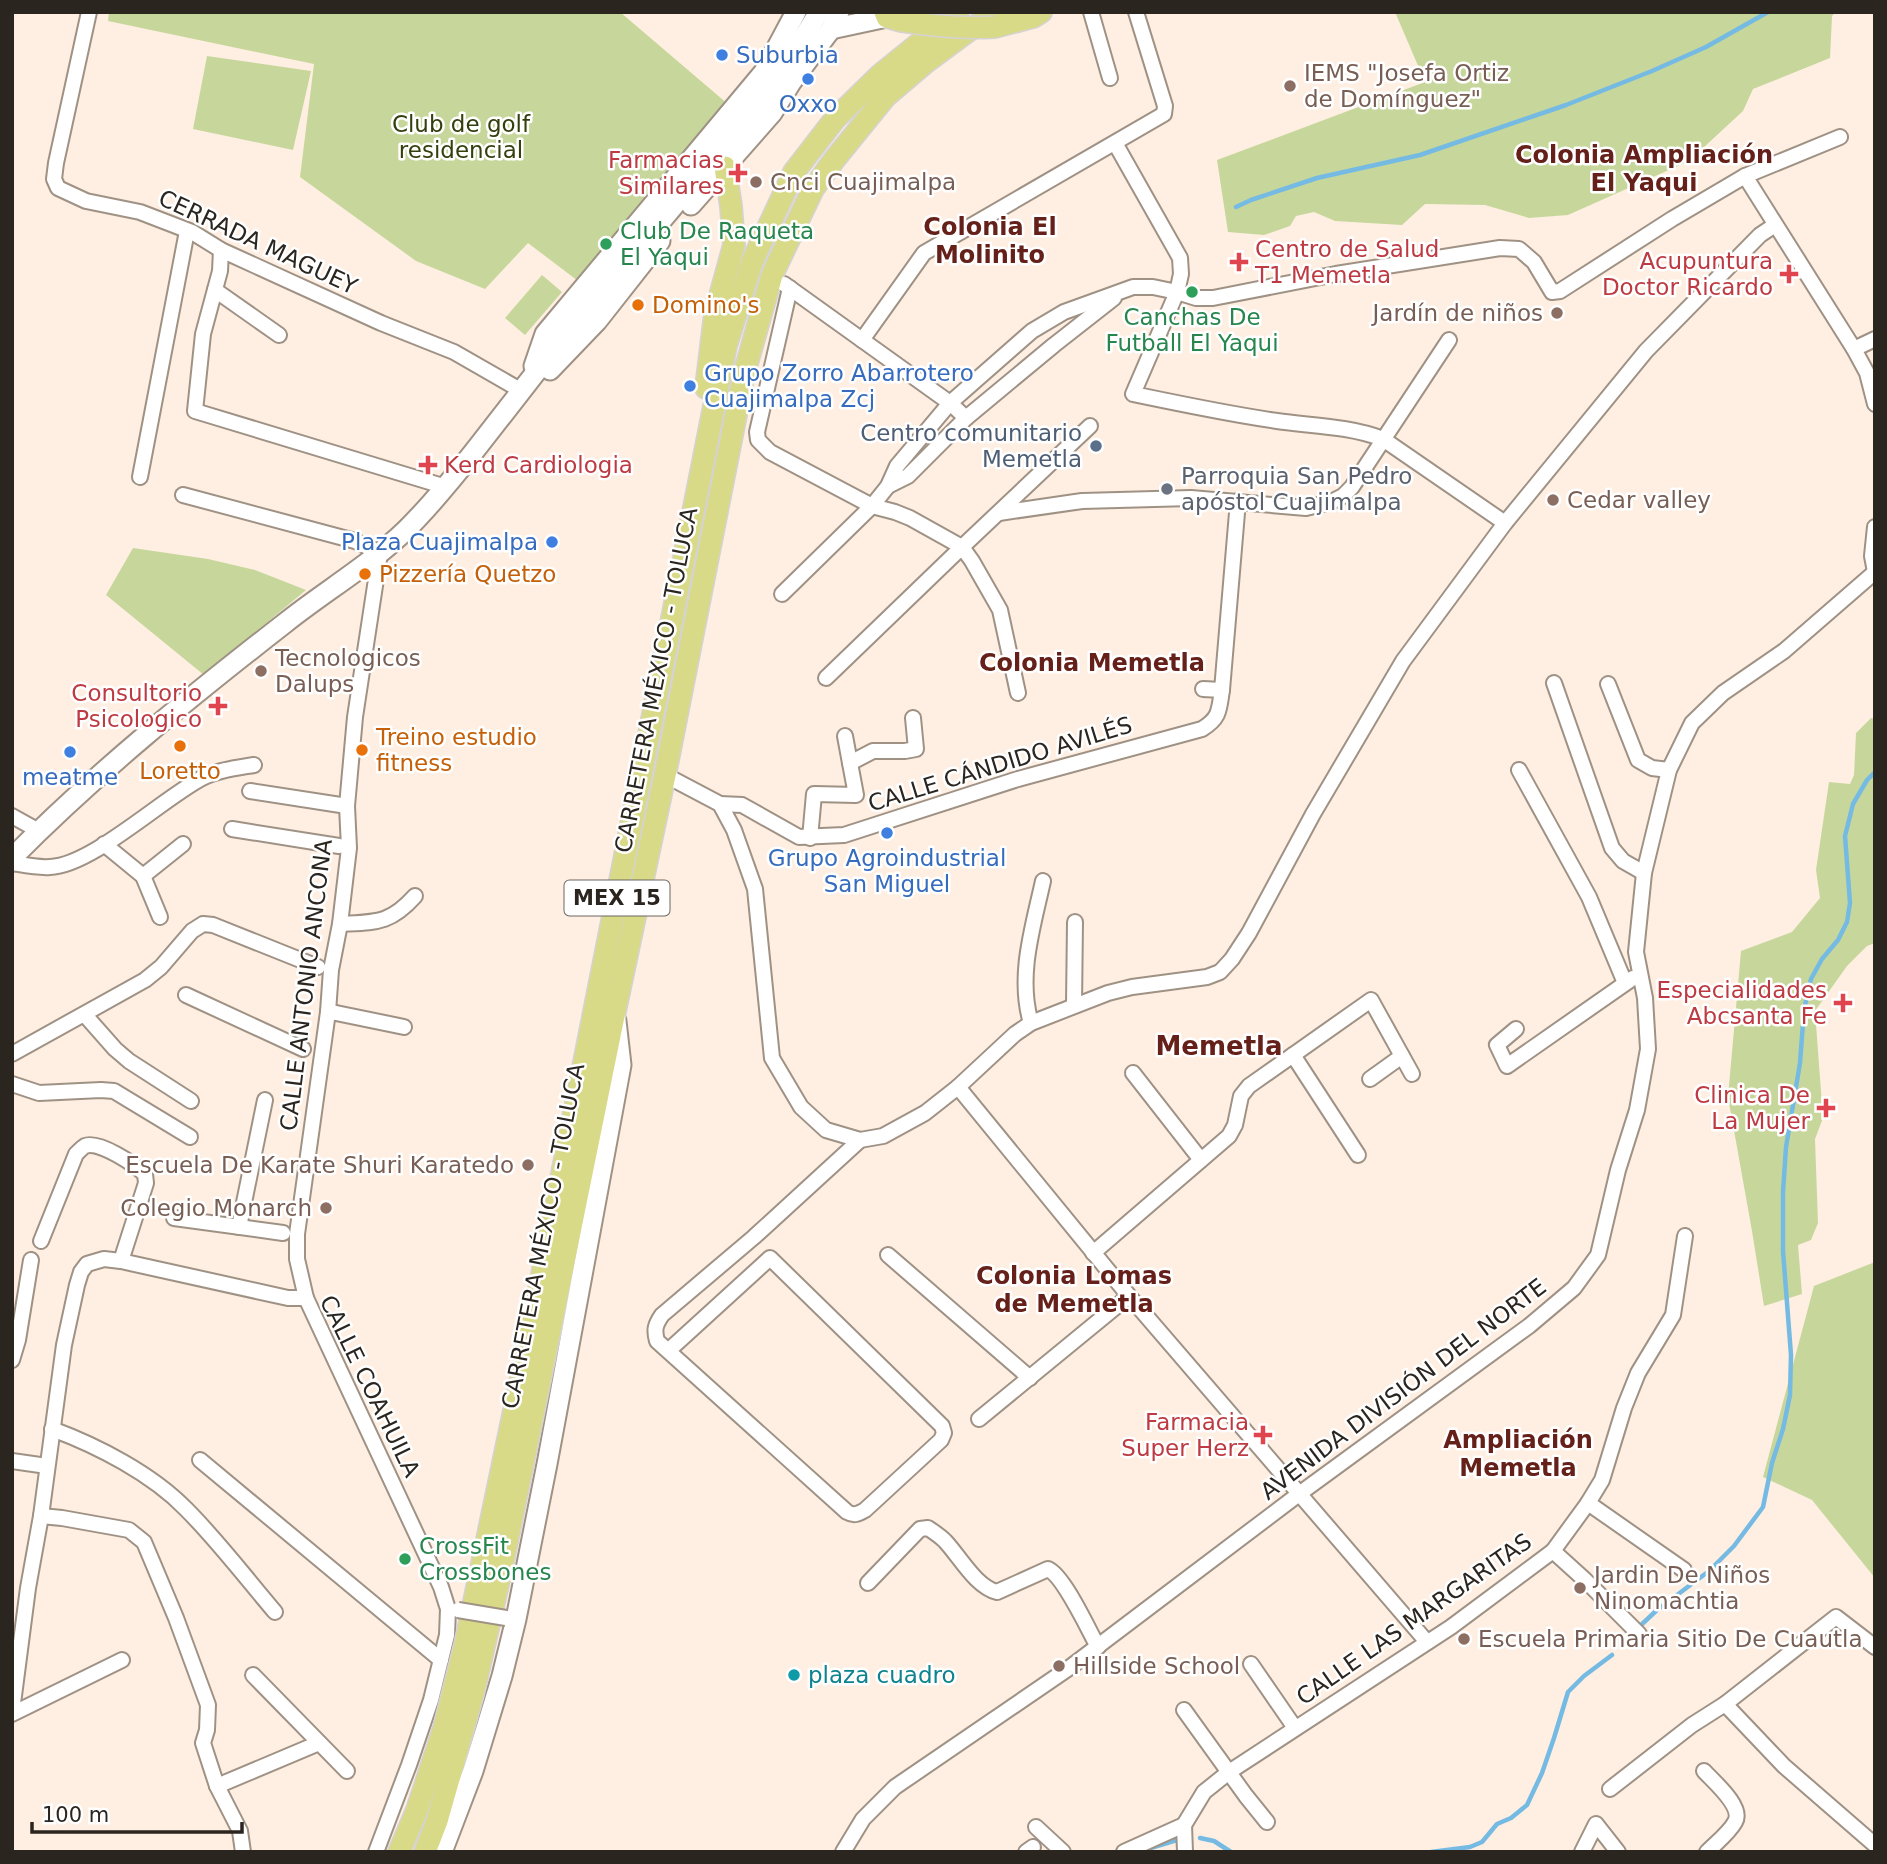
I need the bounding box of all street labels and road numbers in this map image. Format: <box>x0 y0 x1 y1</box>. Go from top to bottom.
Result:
street label: CERRADA MAGUEY <box>155 185 362 300</box>
street label: CARRETERA MÉXICO - TOLUCA <box>609 505 702 855</box>
street label: CALLE CÁNDIDO AVILÉS <box>865 710 1135 817</box>
street label: CALLE ANTONIO ANCONA <box>275 837 337 1132</box>
road number: MEX 15 <box>564 880 670 916</box>
street label: CARRETERA MÉXICO - TOLUCA <box>496 1061 589 1411</box>
street label: AVENIDA DIVISIÓN DEL NORTE <box>1255 1272 1551 1505</box>
street label: CALLE COAHUILA <box>315 1291 425 1481</box>
street label: CALLE LAS MARGARITAS <box>1292 1528 1536 1710</box>

